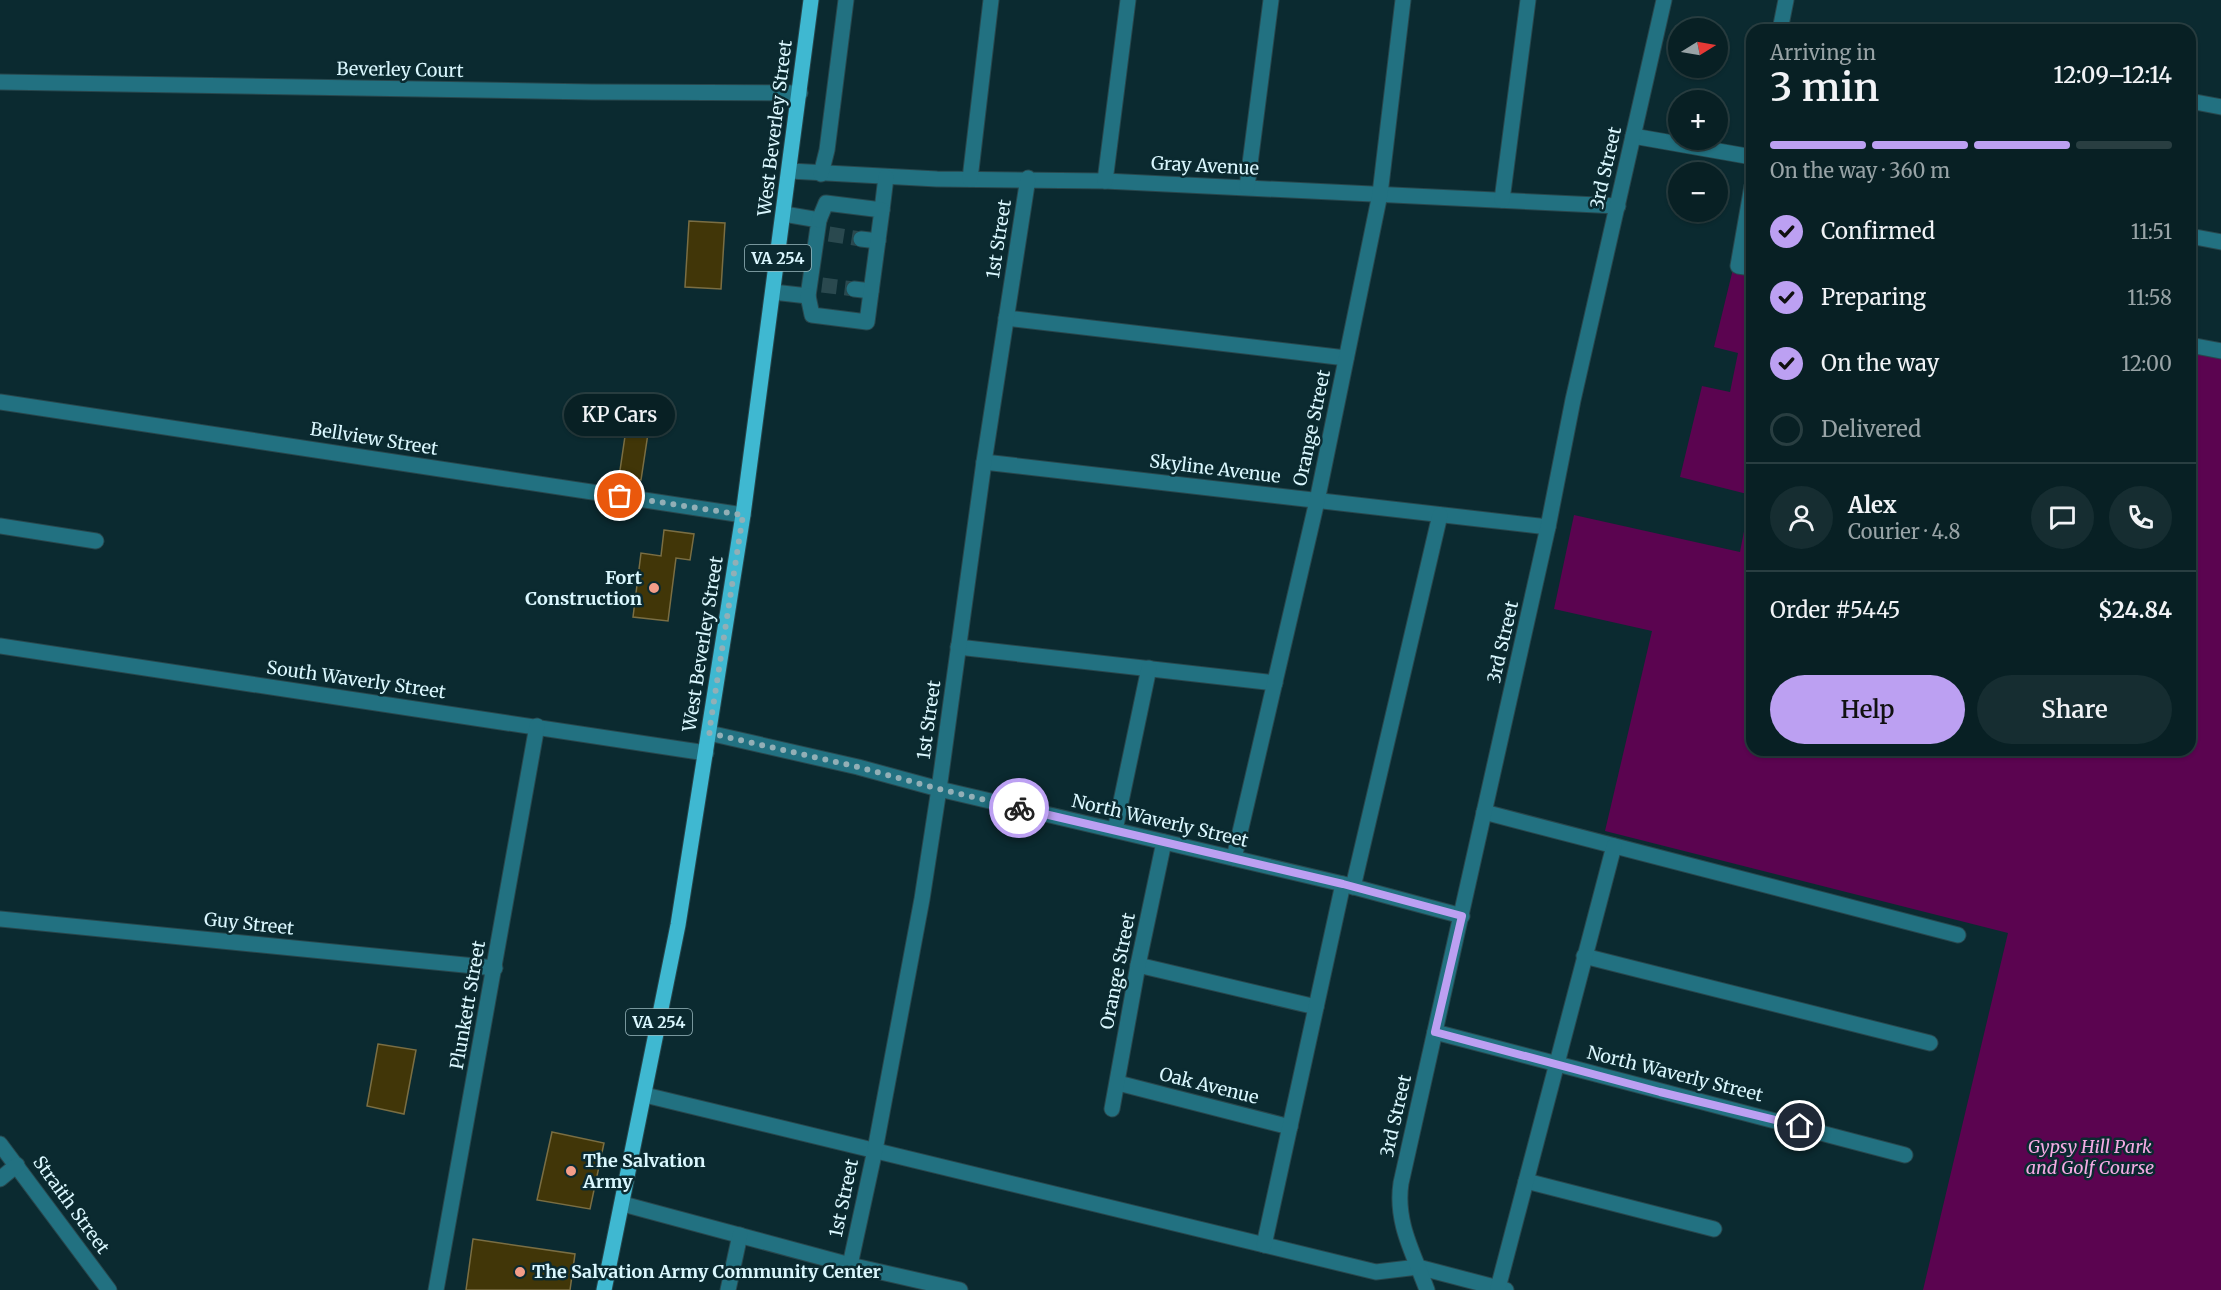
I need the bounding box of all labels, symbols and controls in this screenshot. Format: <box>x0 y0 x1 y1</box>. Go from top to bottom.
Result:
north arrow <box>1668 18 1728 78</box>
map controls <box>1668 18 1728 222</box>
street label: West Beverley Street <box>752 39 797 218</box>
text: Arriving in <box>1770 40 1876 65</box>
street label: Beverley Court <box>336 57 464 82</box>
text: 12:09–12:14 <box>2053 61 2172 89</box>
text: 3 min <box>1770 63 1879 112</box>
button: + <box>1668 90 1728 150</box>
street label: 3rd Street <box>1585 124 1626 211</box>
street label: Gray Avenue <box>1151 151 1259 180</box>
text: On the way · 360 m <box>1770 158 1950 183</box>
button: − <box>1668 162 1728 222</box>
street label: 1st Street <box>981 198 1016 280</box>
icon: check <box>1770 215 1803 248</box>
text: Confirmed <box>1821 217 1935 245</box>
text: 11:51 <box>2131 219 2172 244</box>
road number: VA 254 <box>745 245 811 271</box>
icon: check <box>1770 281 1803 314</box>
text: Preparing <box>1821 283 1926 311</box>
text: 11:58 <box>2127 285 2172 310</box>
icon: check <box>1770 347 1803 380</box>
text: On the way <box>1821 349 1939 377</box>
text: 12:00 <box>2121 351 2172 376</box>
street label: Orange Street <box>1288 368 1335 488</box>
callout: KP Cars <box>564 394 676 436</box>
text: KP Cars <box>582 402 657 427</box>
text: Delivered <box>1821 415 1921 443</box>
street label: Bellview Street <box>308 417 440 460</box>
street label: Skyline Avenue <box>1148 449 1282 488</box>
pin <box>594 470 645 521</box>
icon: bag <box>603 479 636 512</box>
button: person <box>1770 486 1833 549</box>
button: chat <box>2031 486 2094 549</box>
button: phone <box>2109 486 2172 549</box>
text: Alex <box>1848 491 1897 519</box>
text: Courier · 4.8 <box>1848 519 1960 544</box>
street label: West Beverley Street <box>677 555 728 734</box>
place label: Fort Construction <box>525 566 643 610</box>
marker: Fort Construction <box>647 581 661 595</box>
text: Order #5445 <box>1770 596 1900 624</box>
text: $24.84 <box>2098 596 2172 624</box>
street label: 3rd Street <box>1482 598 1523 685</box>
street label: South Waverly Street <box>265 656 447 703</box>
button: Help <box>1770 675 1965 744</box>
button: Share <box>1977 675 2172 744</box>
street label: 1st Street <box>912 679 945 761</box>
courier <box>989 778 1049 838</box>
street label: North Waverly Street <box>1070 789 1251 852</box>
icon: bike <box>1003 792 1036 825</box>
street label: Guy Street <box>203 907 295 940</box>
street label: Orange Street <box>1095 911 1140 1031</box>
street label: Plunkett Street <box>445 939 490 1071</box>
road number: VA 254 <box>626 1009 692 1035</box>
street label: North Waverly Street <box>1585 1041 1766 1107</box>
street label: Oak Avenue <box>1157 1062 1261 1109</box>
street label: 3rd Street <box>1375 1072 1416 1159</box>
pin <box>1774 1100 1825 1151</box>
icon: home <box>1783 1109 1816 1142</box>
park label: Gypsy Hill Park and Golf Course <box>2026 1135 2154 1179</box>
place label: The Salvation Army <box>582 1149 705 1193</box>
street label: Straith Street <box>28 1151 115 1258</box>
street label: 1st Street <box>824 1157 863 1239</box>
marker: The Salvation Army <box>564 1164 578 1178</box>
place label: The Salvation Army Community Center <box>532 1260 881 1283</box>
marker: The Salvation Army Community Center <box>513 1265 527 1279</box>

